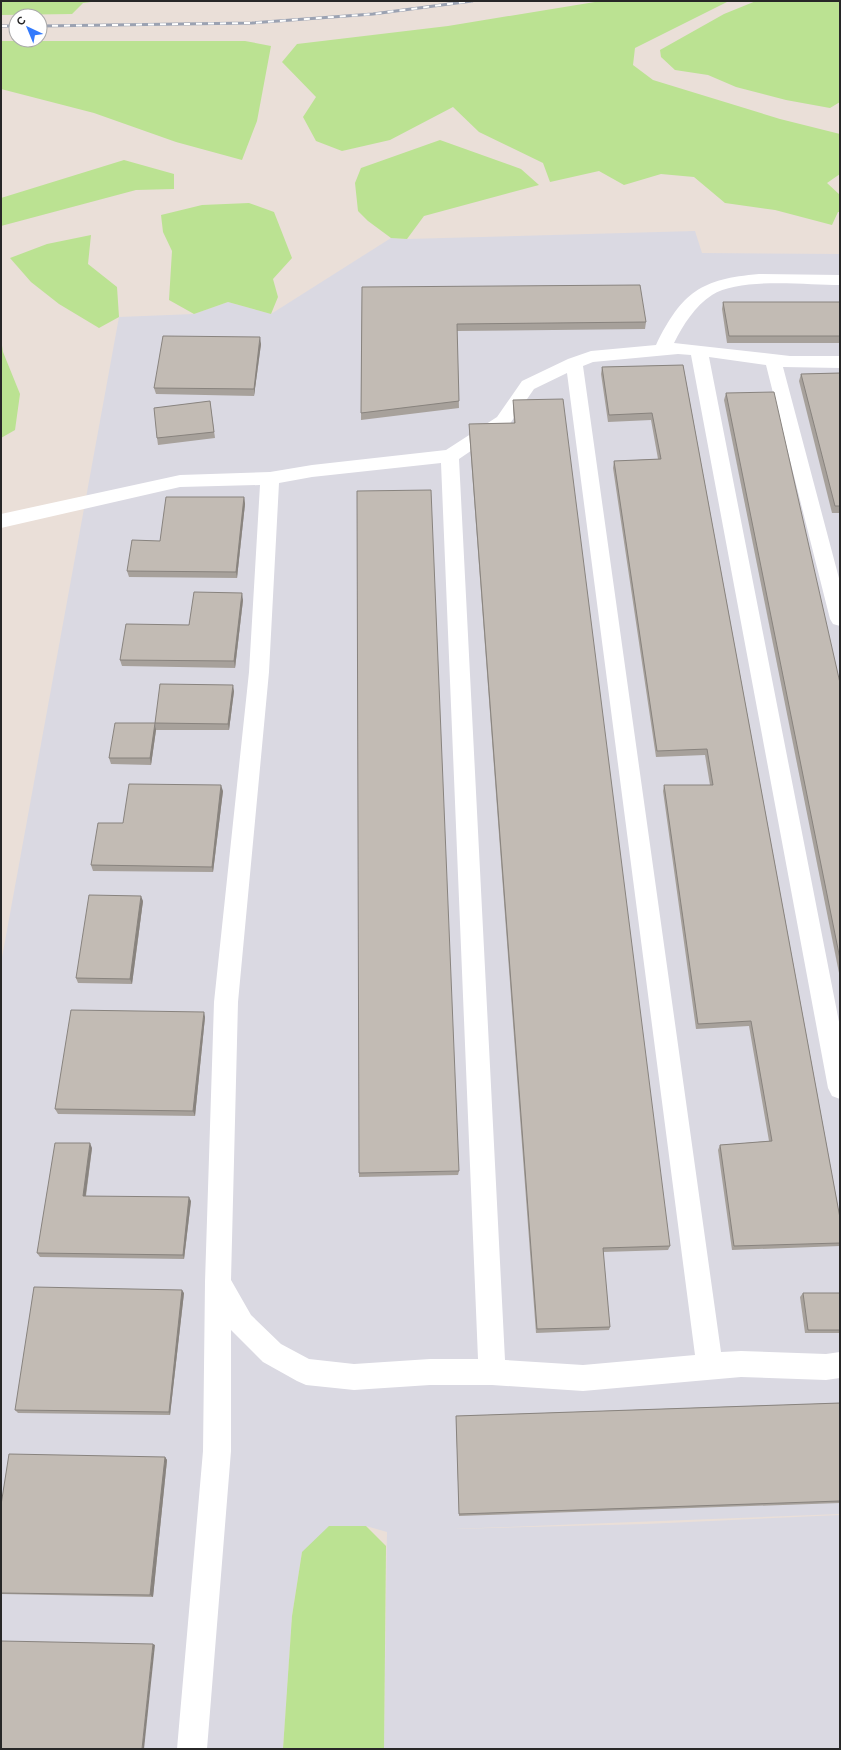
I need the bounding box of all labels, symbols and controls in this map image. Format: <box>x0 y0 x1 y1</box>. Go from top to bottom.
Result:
north arrow <box>8 8 48 48</box>
text: С <box>14 14 29 28</box>

